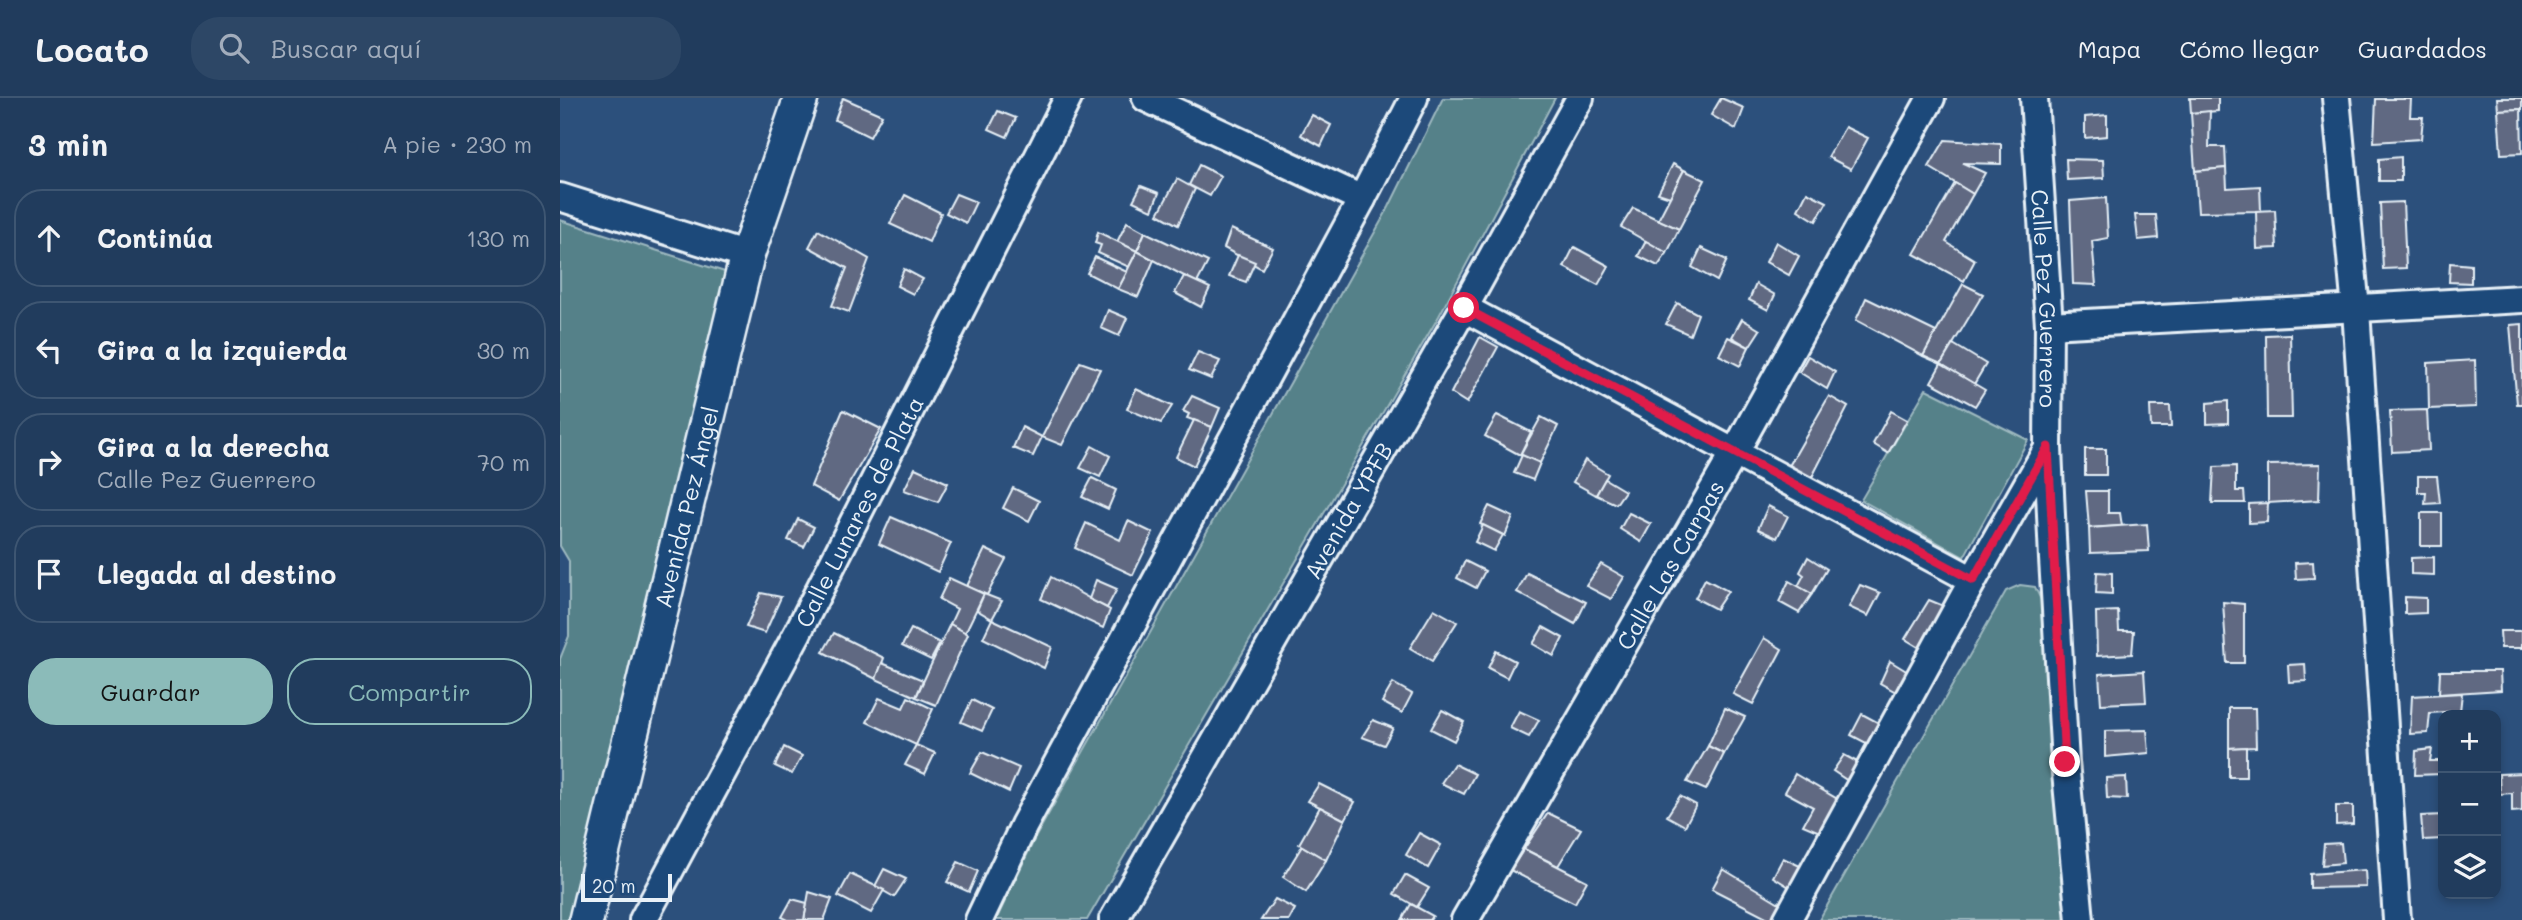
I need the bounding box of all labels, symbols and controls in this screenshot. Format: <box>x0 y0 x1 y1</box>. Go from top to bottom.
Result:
search box <box>191 17 681 80</box>
text: Locato <box>35 27 149 70</box>
icon: search <box>215 29 253 67</box>
text: Buscar aquí <box>271 31 422 65</box>
text: Mapa <box>2078 33 2142 64</box>
text: Cómo llegar <box>2180 33 2320 64</box>
text: Guardados <box>2358 33 2487 64</box>
text: 3 min <box>28 124 108 164</box>
text: A pie · 230 m <box>382 129 532 159</box>
street label: Calle Pez Guerrero <box>2025 188 2064 408</box>
icon: ahead <box>30 219 68 257</box>
text: Continúa <box>97 221 213 255</box>
text: 130 m <box>466 223 530 253</box>
route start <box>1448 292 1479 323</box>
icon: left <box>30 331 68 369</box>
text: Gira a la izquierda <box>97 333 348 367</box>
text: 30 m <box>477 335 530 365</box>
street label: Calle Lunares de Plata <box>788 391 930 632</box>
street label: Avenida Pez Ángel <box>647 403 725 611</box>
text: Gira a la derecha <box>97 430 330 464</box>
street label: Avenida YPFB <box>1297 437 1399 584</box>
icon: right <box>30 443 68 481</box>
text: 70 m <box>477 447 530 477</box>
text: Calle Pez Guerrero <box>97 464 316 494</box>
street label: Calle Las Carpas <box>1609 475 1731 655</box>
icon: arrive <box>30 555 68 593</box>
text: Llegada al destino <box>97 557 336 591</box>
button: Guardar <box>28 658 273 725</box>
button: Compartir <box>287 658 532 725</box>
map controls <box>2438 710 2501 899</box>
button: + <box>2438 710 2501 773</box>
route end <box>2049 746 2080 777</box>
button: − <box>2438 773 2501 836</box>
button: layers <box>2438 836 2501 899</box>
scale bar <box>581 871 672 903</box>
text: 20 m <box>592 873 636 898</box>

